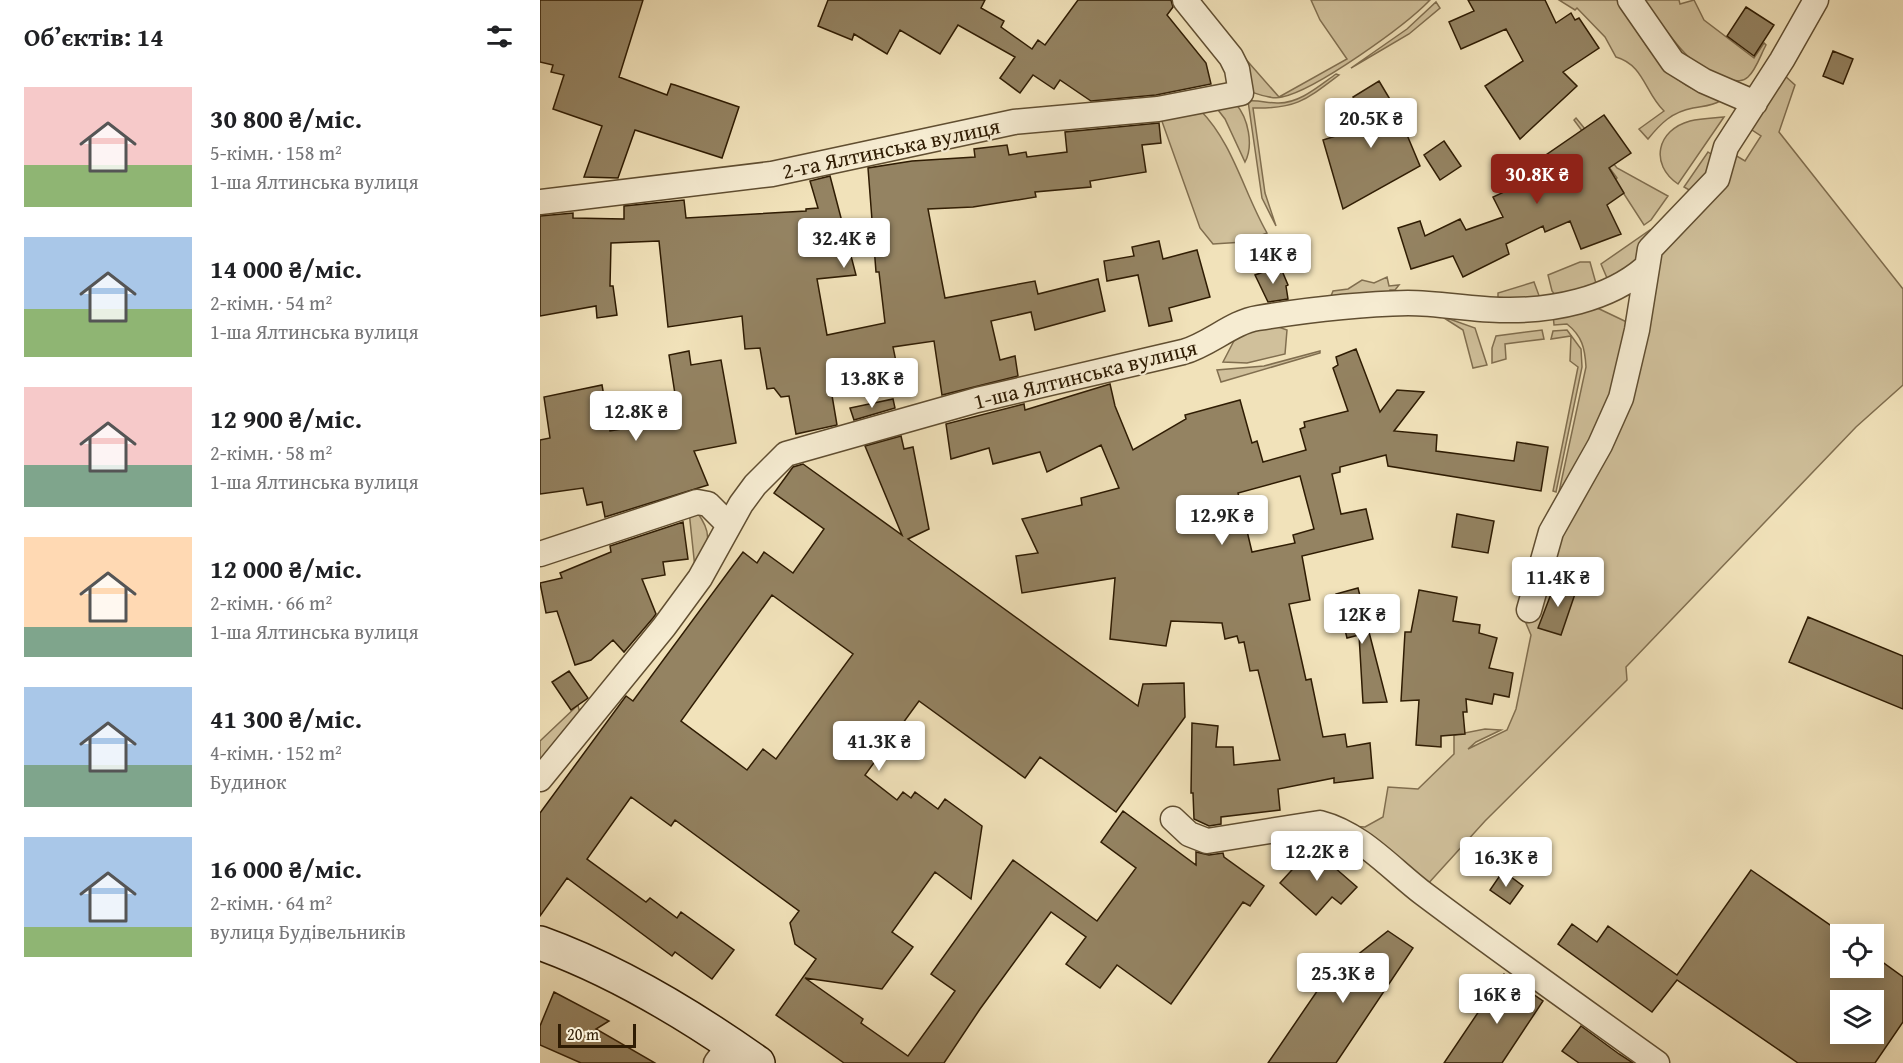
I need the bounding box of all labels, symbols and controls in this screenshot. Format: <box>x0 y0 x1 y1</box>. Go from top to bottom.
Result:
text: Об’єктів: 14 <box>24 17 164 56</box>
icon: filters <box>483 20 516 53</box>
pin: 20.5K ₴ <box>1316 98 1426 149</box>
text: 30 800 ₴/міс. <box>210 99 362 138</box>
text: 20.5K ₴ <box>1339 103 1403 132</box>
street label: 2-га Ялтинська вулиця <box>779 109 1003 187</box>
icon: home <box>72 111 144 183</box>
text: 5-кімн. · 158 m² <box>210 138 342 167</box>
pin: 30.8K ₴ <box>1482 154 1592 205</box>
text: 30.8K ₴ <box>1505 159 1569 188</box>
text: 1-ша Ялтинська вулиця <box>210 167 419 196</box>
pin: 32.4K ₴ <box>789 218 899 269</box>
text: 32.4K ₴ <box>812 223 876 252</box>
pin: 14K ₴ <box>1231 234 1315 285</box>
text: 14K ₴ <box>1249 239 1297 268</box>
text: 14 000 ₴/міс. <box>210 249 362 288</box>
icon: home <box>72 261 144 333</box>
text: 2-кімн. · 54 m² <box>210 288 332 317</box>
text: 1-ша Ялтинська вулиця <box>210 317 419 346</box>
street label: 1-ша Ялтинська вулиця <box>970 331 1200 417</box>
pin: 13.8K ₴ <box>817 358 927 409</box>
text: 13.8K ₴ <box>840 363 904 392</box>
pin: 12.8K ₴ <box>581 391 691 442</box>
text: 12.8K ₴ <box>604 396 668 425</box>
text: 12 900 ₴/міс. <box>210 399 362 438</box>
icon: home <box>72 411 144 483</box>
text: 2-кімн. · 58 m² <box>210 438 332 467</box>
text: 1-ша Ялтинська вулиця <box>210 467 419 496</box>
pin: 12.9K ₴ <box>1167 495 1277 546</box>
text: 12.9K ₴ <box>1190 500 1254 529</box>
text: 12 000 ₴/міс. <box>210 549 362 588</box>
pin: 11.4K ₴ <box>1503 557 1613 608</box>
icon: home <box>72 561 144 633</box>
text: 11.4K ₴ <box>1526 562 1590 591</box>
text: 2-кімн. · 66 m² <box>210 588 332 617</box>
pin: 12K ₴ <box>1320 594 1404 645</box>
text: 12K ₴ <box>1338 599 1386 628</box>
text: 1-ша Ялтинська вулиця <box>210 617 419 646</box>
text: 41 300 ₴/міс. <box>210 699 362 738</box>
icon: home <box>72 711 144 783</box>
pin: 41.3K ₴ <box>824 721 934 772</box>
text: 41.3K ₴ <box>847 726 911 755</box>
text: 4-кімн. · 152 m² <box>210 738 342 767</box>
text: Будинок <box>210 767 287 796</box>
pin: 12.2K ₴ <box>1262 831 1372 882</box>
text: 12.2K ₴ <box>1285 836 1349 865</box>
pin: 16.3K ₴ <box>1451 837 1561 888</box>
text: 16.3K ₴ <box>1474 842 1538 871</box>
text: 16 000 ₴/міс. <box>210 849 362 888</box>
icon: home <box>72 861 144 933</box>
text: 2-кімн. · 64 m² <box>210 888 332 917</box>
text: вулиця Будівельників <box>210 917 406 946</box>
map controls <box>1830 924 1884 1044</box>
button: locate <box>1830 924 1884 978</box>
pin: 25.3K ₴ <box>1288 953 1398 1004</box>
text: 25.3K ₴ <box>1311 958 1375 987</box>
pin: 16K ₴ <box>1455 974 1539 1025</box>
text: 16K ₴ <box>1473 979 1521 1008</box>
button: layers <box>1830 990 1884 1044</box>
scale bar <box>558 1021 636 1048</box>
text: 20 m <box>567 1022 599 1046</box>

